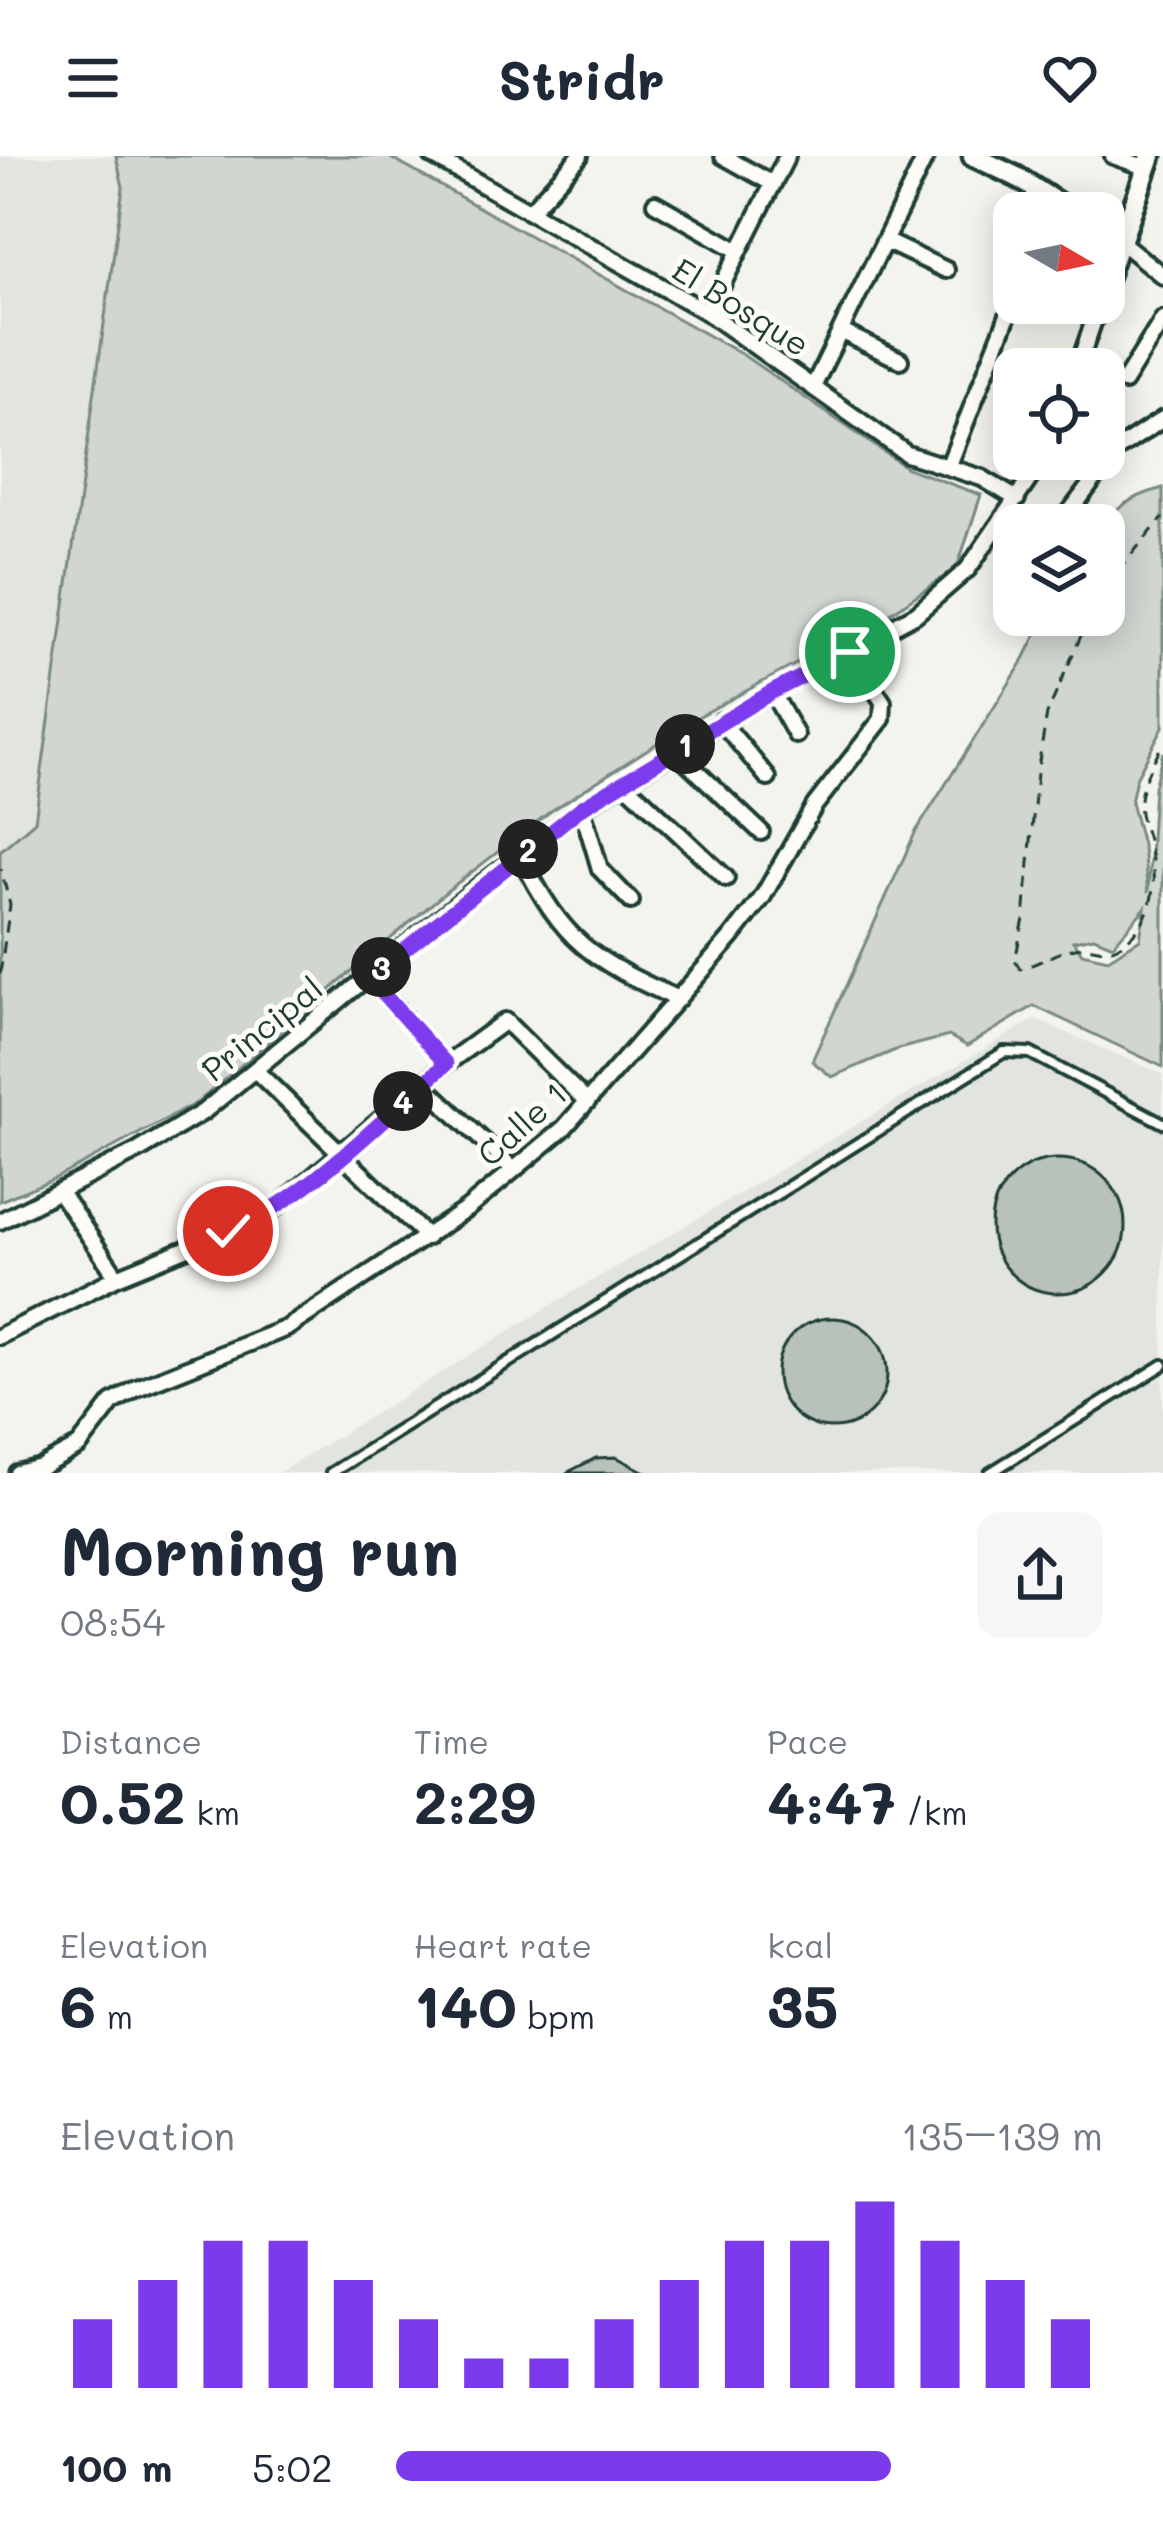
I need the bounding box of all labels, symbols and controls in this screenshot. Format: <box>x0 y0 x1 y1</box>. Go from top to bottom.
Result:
text: Stridr <box>498 43 665 114</box>
icon: menu <box>60 45 126 111</box>
icon: heart <box>1037 45 1103 111</box>
north arrow <box>993 192 1125 324</box>
map controls <box>993 192 1125 636</box>
street label: El Bosque <box>665 247 818 365</box>
button: locate <box>993 348 1125 480</box>
button: layers <box>993 504 1125 636</box>
pin <box>799 601 901 703</box>
icon: arrive <box>817 619 883 685</box>
pin: 1 <box>655 714 715 774</box>
text: 1 <box>678 722 692 765</box>
pin: 2 <box>498 819 558 879</box>
text: 2 <box>519 827 537 870</box>
pin: 3 <box>351 937 411 997</box>
text: 3 <box>371 945 391 988</box>
street label: Principal <box>192 966 330 1090</box>
pin: 4 <box>373 1071 433 1131</box>
street label: Calle 1 <box>467 1071 575 1174</box>
text: 4 <box>393 1079 413 1122</box>
pin <box>177 1180 279 1282</box>
icon: check <box>195 1198 261 1264</box>
text: Morning run <box>60 1507 459 1593</box>
button: share <box>977 1512 1103 1638</box>
text: 08:54 <box>60 1595 165 1646</box>
text: Distance <box>60 1719 202 1762</box>
text: Time <box>414 1719 489 1762</box>
text: Pace <box>767 1719 848 1762</box>
text: 0.52 <box>60 1762 186 1840</box>
text: 2:29 <box>414 1762 536 1840</box>
text: 4:47 <box>767 1762 896 1840</box>
text: km <box>186 1790 240 1833</box>
text: /km <box>896 1790 968 1833</box>
text: Elevation <box>60 1923 208 1966</box>
text: Heart rate <box>414 1923 592 1966</box>
text: kcal <box>767 1923 833 1966</box>
text: 6 <box>60 1966 96 2044</box>
text: 140 <box>414 1966 517 2044</box>
text: 35 <box>767 1966 838 2044</box>
text: m <box>96 1994 133 2037</box>
text: bpm <box>517 1994 595 2037</box>
text: Elevation <box>60 2109 235 2160</box>
text: 135–139 m <box>901 2109 1103 2160</box>
text: 100 m <box>60 2441 172 2492</box>
text: 5:02 <box>252 2441 333 2492</box>

